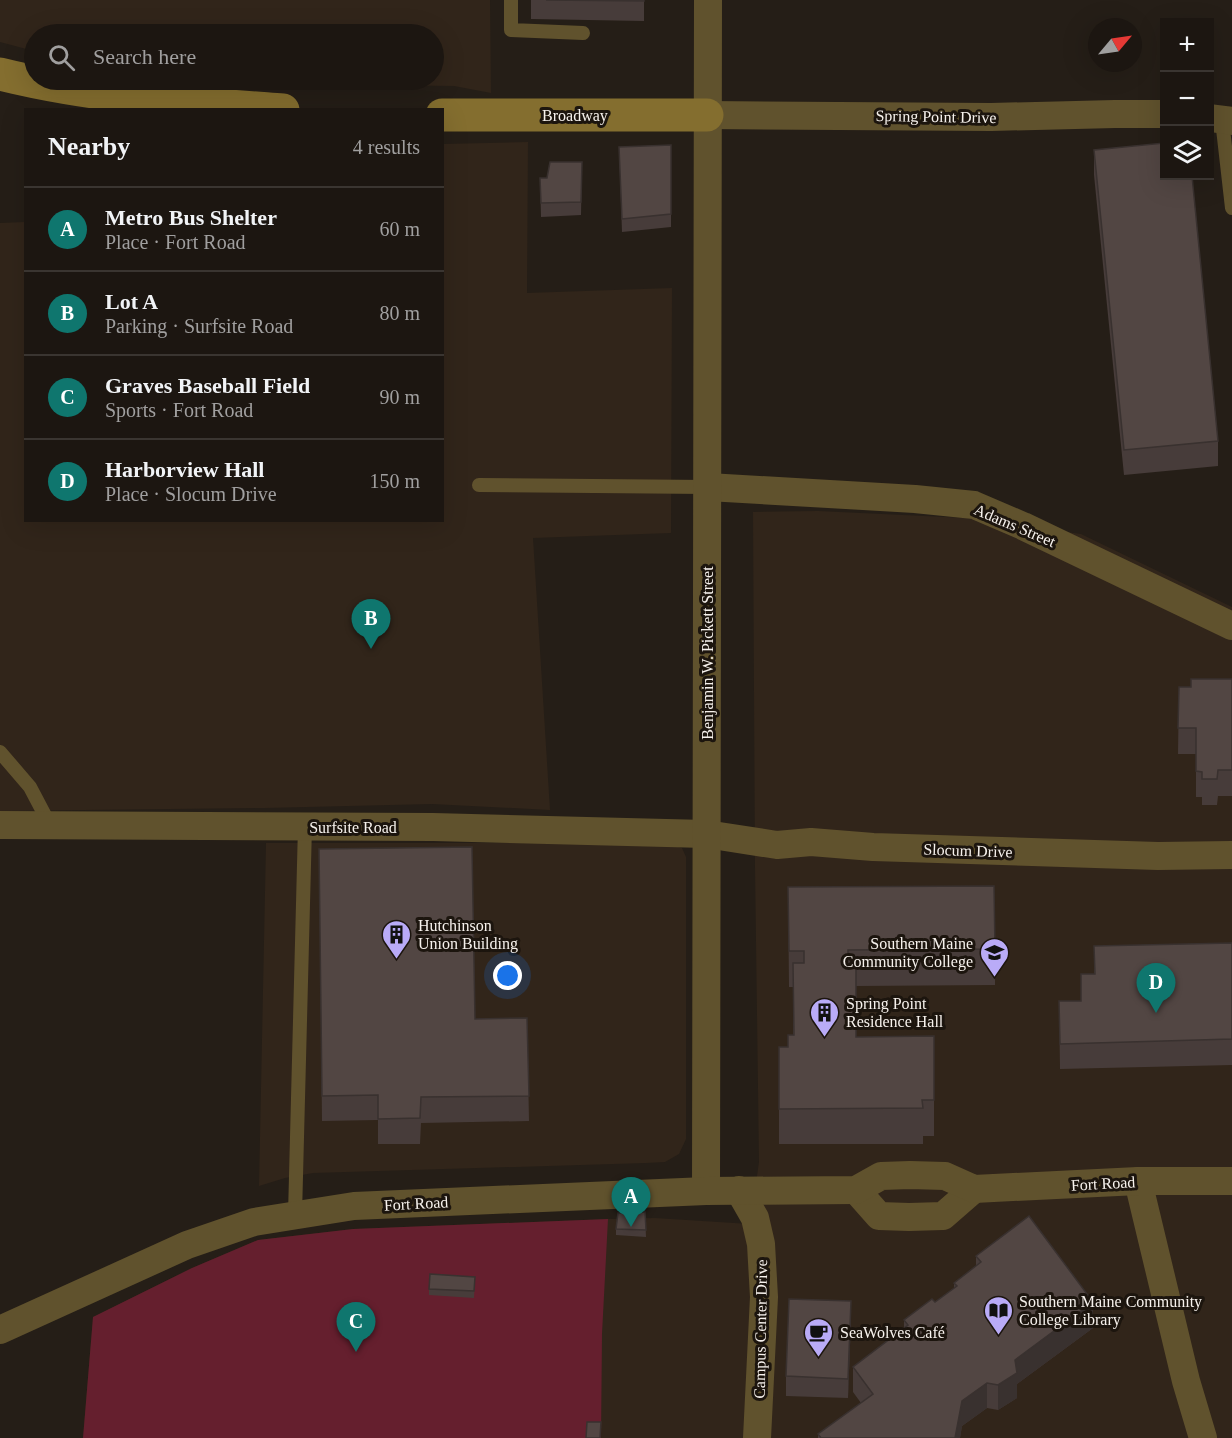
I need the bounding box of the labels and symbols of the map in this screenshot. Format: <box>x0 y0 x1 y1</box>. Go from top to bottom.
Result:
north arrow <box>1088 18 1142 72</box>
street label: Broadway <box>542 107 608 125</box>
street label: Spring Point Drive <box>875 107 997 127</box>
street label: Adams Street <box>972 501 1059 550</box>
street label: Benjamin W. Pickett Street <box>699 566 717 740</box>
pin: B <box>352 600 391 649</box>
street label: Surfsite Road <box>309 819 397 836</box>
street label: Slocum Drive <box>923 840 1013 861</box>
place label: Hutchinson Union Building <box>418 917 518 953</box>
building icon: Hutchinson Union Building <box>381 918 413 960</box>
place label: Southern Maine Community College <box>843 935 973 971</box>
school or university icon: Southern Maine Community College <box>978 936 1010 978</box>
your location <box>493 961 522 990</box>
pin: D <box>1136 964 1176 1013</box>
place label: Spring Point Residence Hall <box>846 995 944 1030</box>
building icon: Spring Point Residence Hall <box>809 996 841 1038</box>
street label: Fort Road <box>1070 1173 1136 1194</box>
pin: A <box>612 1178 650 1227</box>
street label: Fort Road <box>383 1193 449 1214</box>
street label: Campus Center Drive <box>751 1259 771 1399</box>
place label: Southern Maine Community College Library <box>1019 1293 1202 1329</box>
library icon: Southern Maine Community College Library <box>982 1294 1014 1336</box>
pin: C <box>336 1302 376 1352</box>
cafe icon: SeaWolves Café <box>803 1316 835 1358</box>
place label: SeaWolves Café <box>840 1324 945 1341</box>

